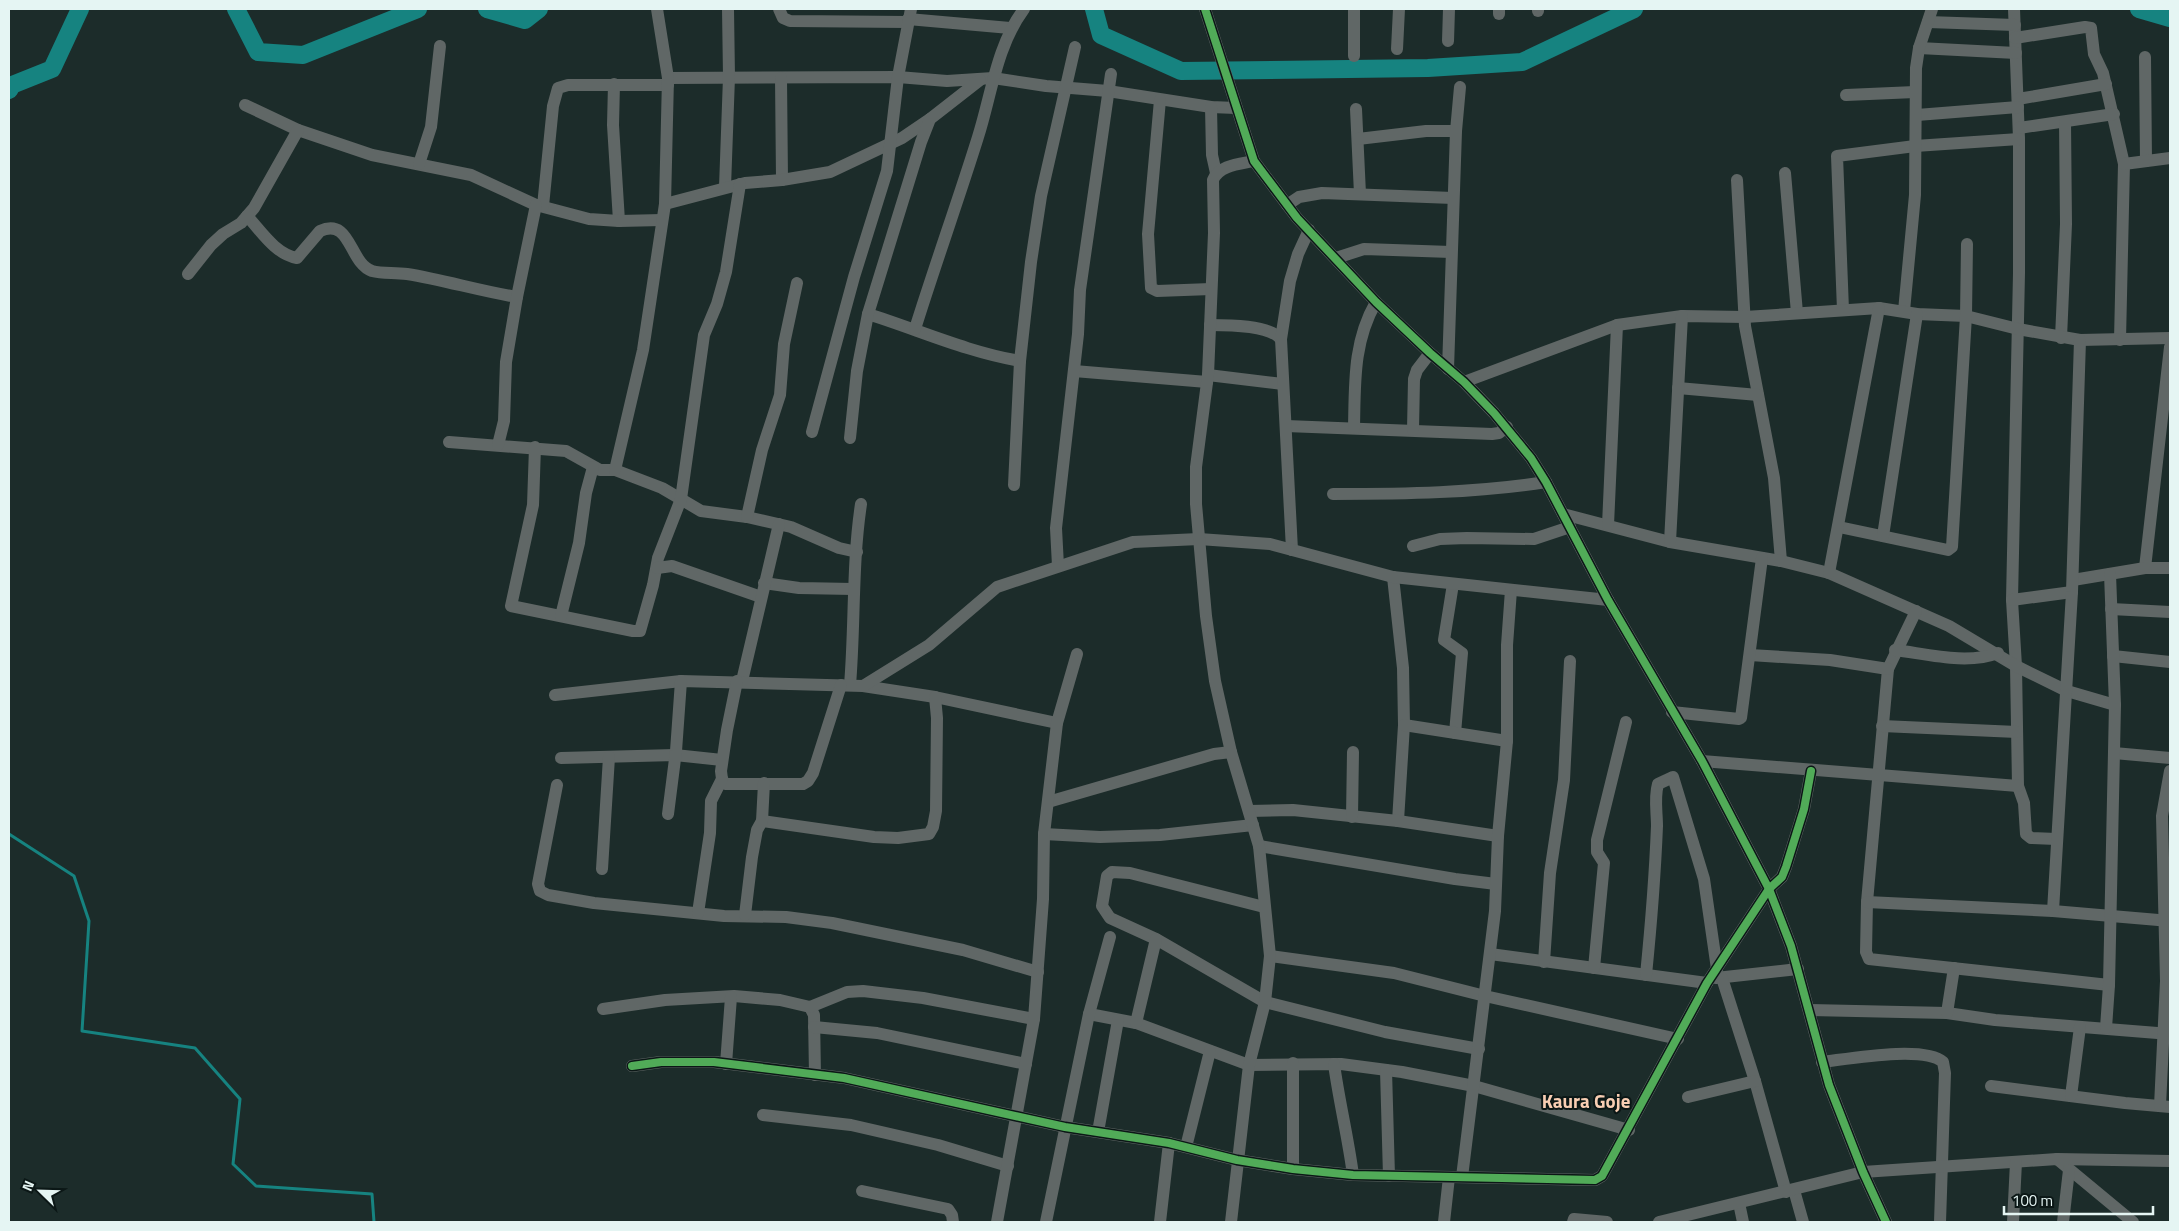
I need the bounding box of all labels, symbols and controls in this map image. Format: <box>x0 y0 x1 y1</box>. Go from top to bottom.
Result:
district label: Kaura Goje <box>1542 1086 1631 1115</box>
north arrow <box>15 1166 65 1216</box>
text: N <box>16 1177 39 1194</box>
scale bar <box>2004 1184 2153 1216</box>
text: 100 m <box>2012 1189 2053 1212</box>

